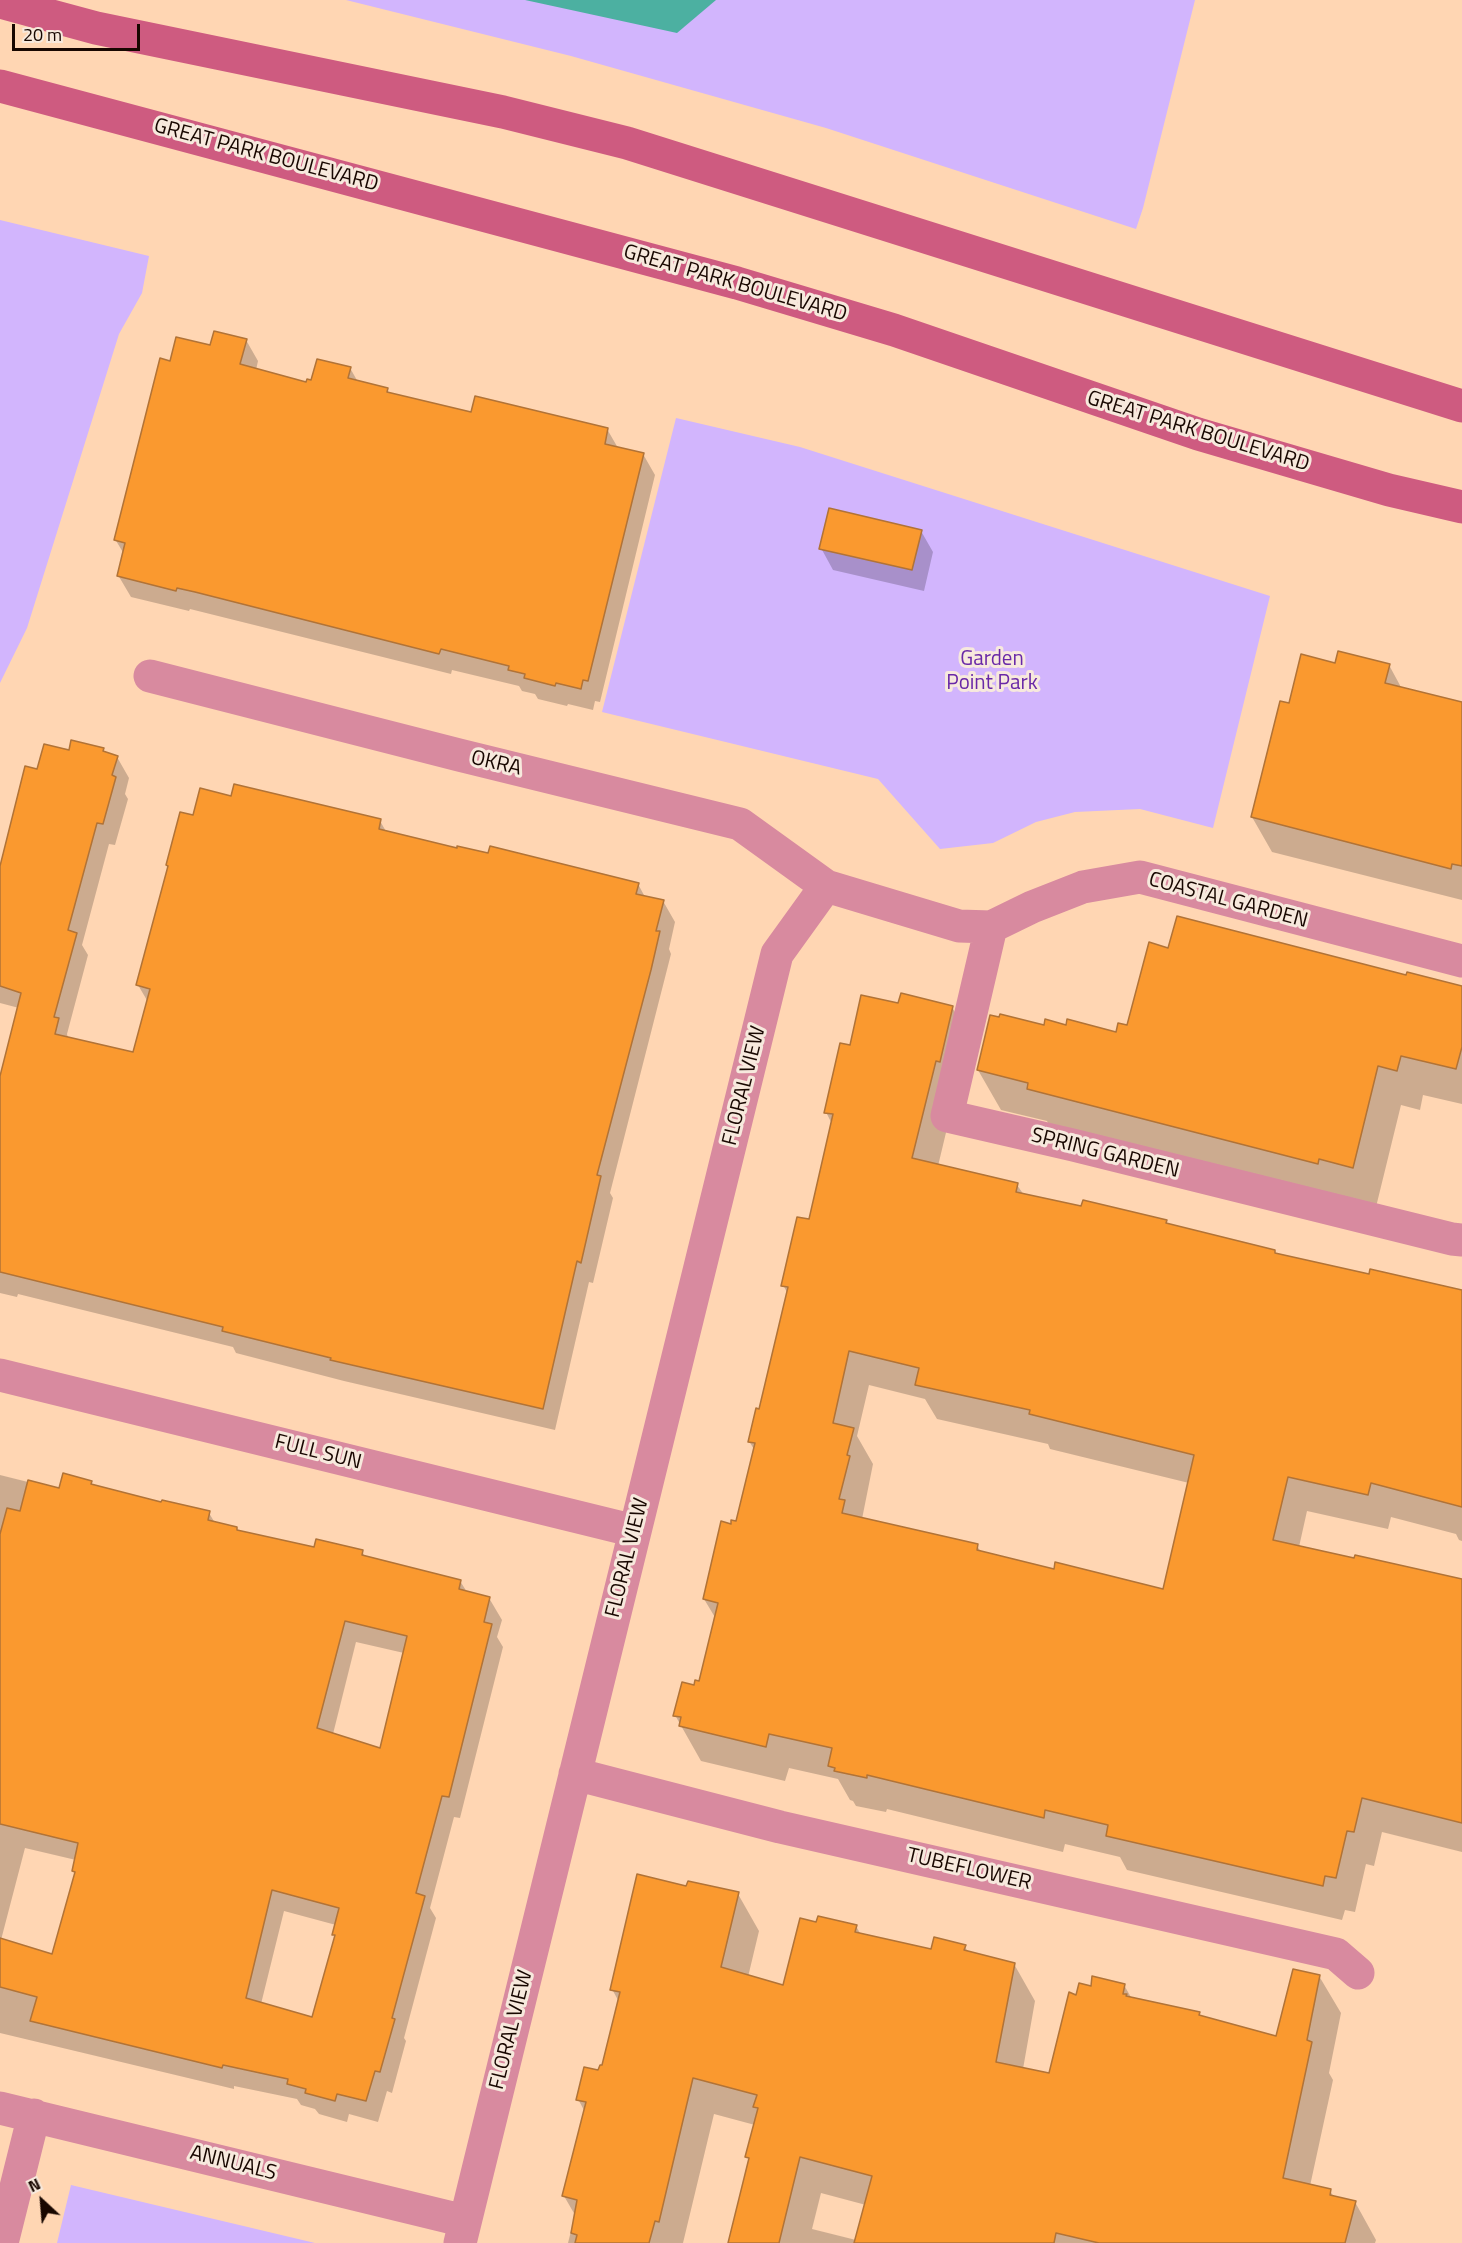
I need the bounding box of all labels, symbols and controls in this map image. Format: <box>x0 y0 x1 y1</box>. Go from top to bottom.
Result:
scale bar <box>15 12 142 50</box>
text: 20 m <box>23 21 62 48</box>
street label: GREAT PARK BOULEVARD <box>151 114 381 198</box>
street label: GREAT PARK BOULEVARD <box>620 240 850 328</box>
street label: GREAT PARK BOULEVARD <box>1084 386 1312 478</box>
park label: Garden Point Park <box>946 647 1038 697</box>
street label: OKRA <box>468 746 524 782</box>
street label: COASTAL GARDEN <box>1146 868 1310 934</box>
street label: FLORAL VIEW <box>718 1024 772 1148</box>
street label: SPRING GARDEN <box>1028 1123 1182 1185</box>
street label: FULL SUN <box>272 1430 364 1476</box>
street label: FLORAL VIEW <box>601 1496 655 1620</box>
street label: TUBEFLOWER <box>904 1843 1034 1897</box>
street label: FLORAL VIEW <box>485 1968 539 2092</box>
street label: ANNUALS <box>187 2141 279 2187</box>
north arrow <box>12 2171 72 2231</box>
text: N <box>24 2172 44 2198</box>

